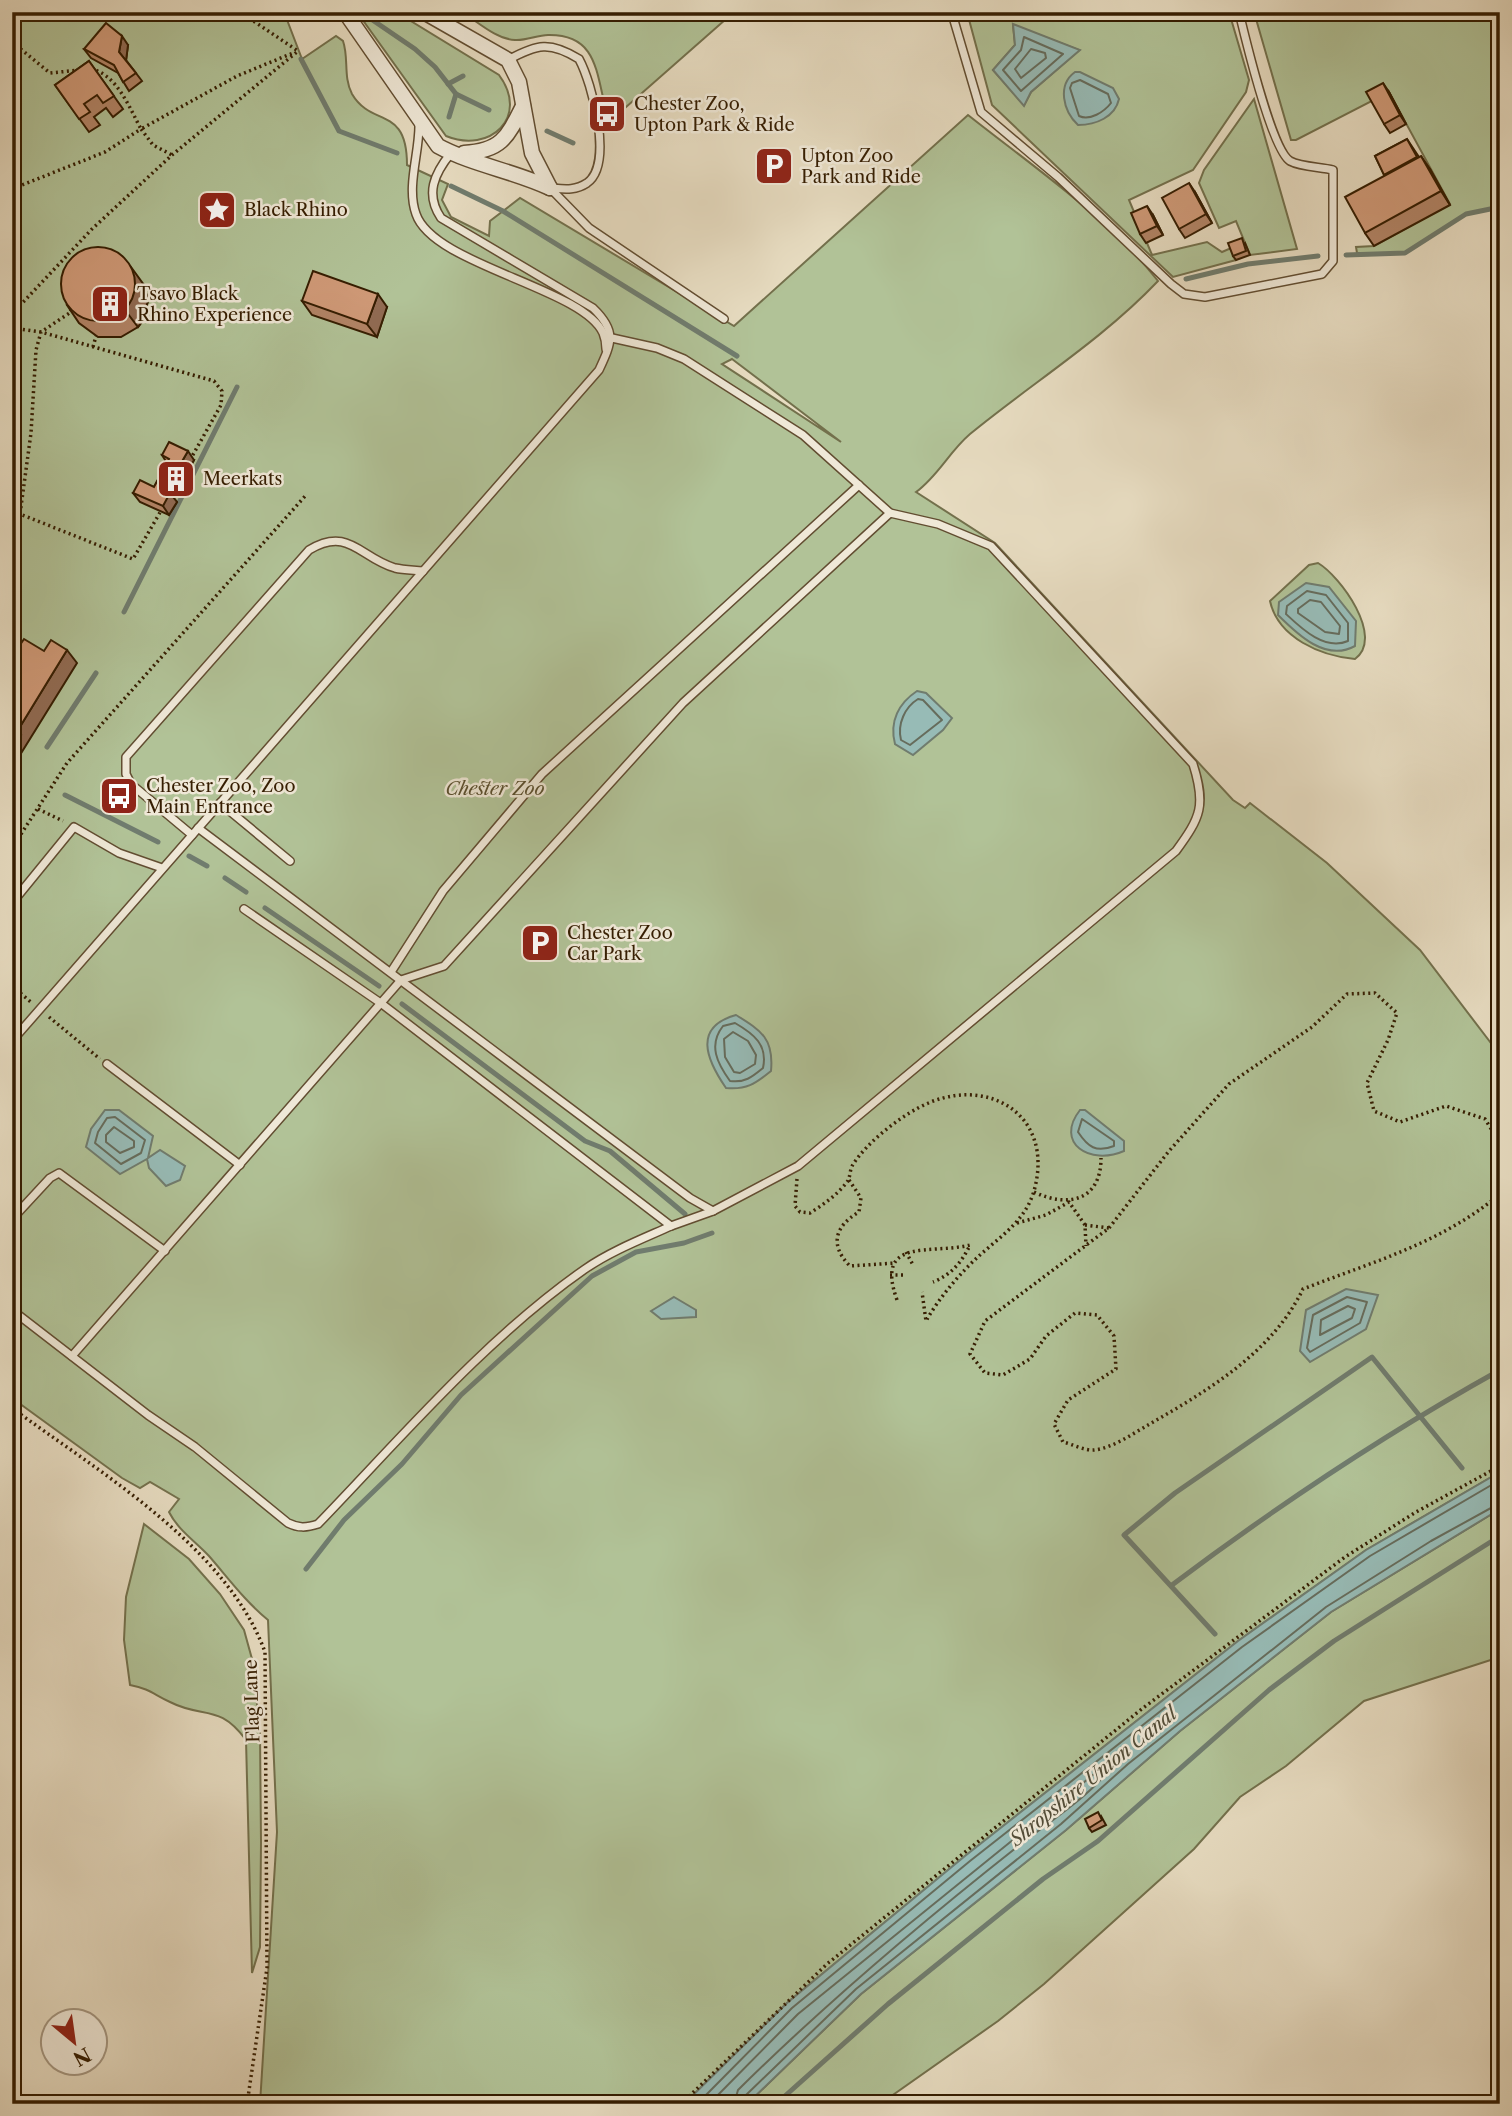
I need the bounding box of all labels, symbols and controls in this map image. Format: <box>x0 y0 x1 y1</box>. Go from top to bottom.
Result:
bus stop icon: Chester Zoo, Upton Park & Ride <box>586 93 628 135</box>
place label: Chester Zoo, Upton Park & Ride <box>634 93 795 136</box>
parking icon: Upton Zoo Park and Ride <box>753 145 795 187</box>
place label: Upton Zoo Park and Ride <box>801 145 921 188</box>
place icon: Black Rhino <box>196 189 238 231</box>
place label: Black Rhino <box>244 199 348 221</box>
building icon: Tsavo Black Rhino Experience <box>89 283 131 325</box>
place label: Tsavo Black Rhino Experience <box>137 283 292 326</box>
building icon: Meerkats <box>155 458 197 500</box>
place label: Meerkats <box>203 468 282 490</box>
bus stop icon: Chester Zoo, Zoo Main Entrance <box>98 775 140 817</box>
place label: Chester Zoo, Zoo Main Entrance <box>146 775 295 818</box>
park label: Chester Zoo <box>446 778 544 800</box>
parking icon: Chester Zoo Car Park <box>519 922 561 964</box>
place label: Chester Zoo Car Park <box>567 922 673 965</box>
street label: Flag Lane <box>240 1659 264 1743</box>
water label: Shropshire Union Canal <box>1004 1701 1183 1852</box>
north arrow <box>38 2008 108 2078</box>
text: N <box>69 2042 95 2070</box>

